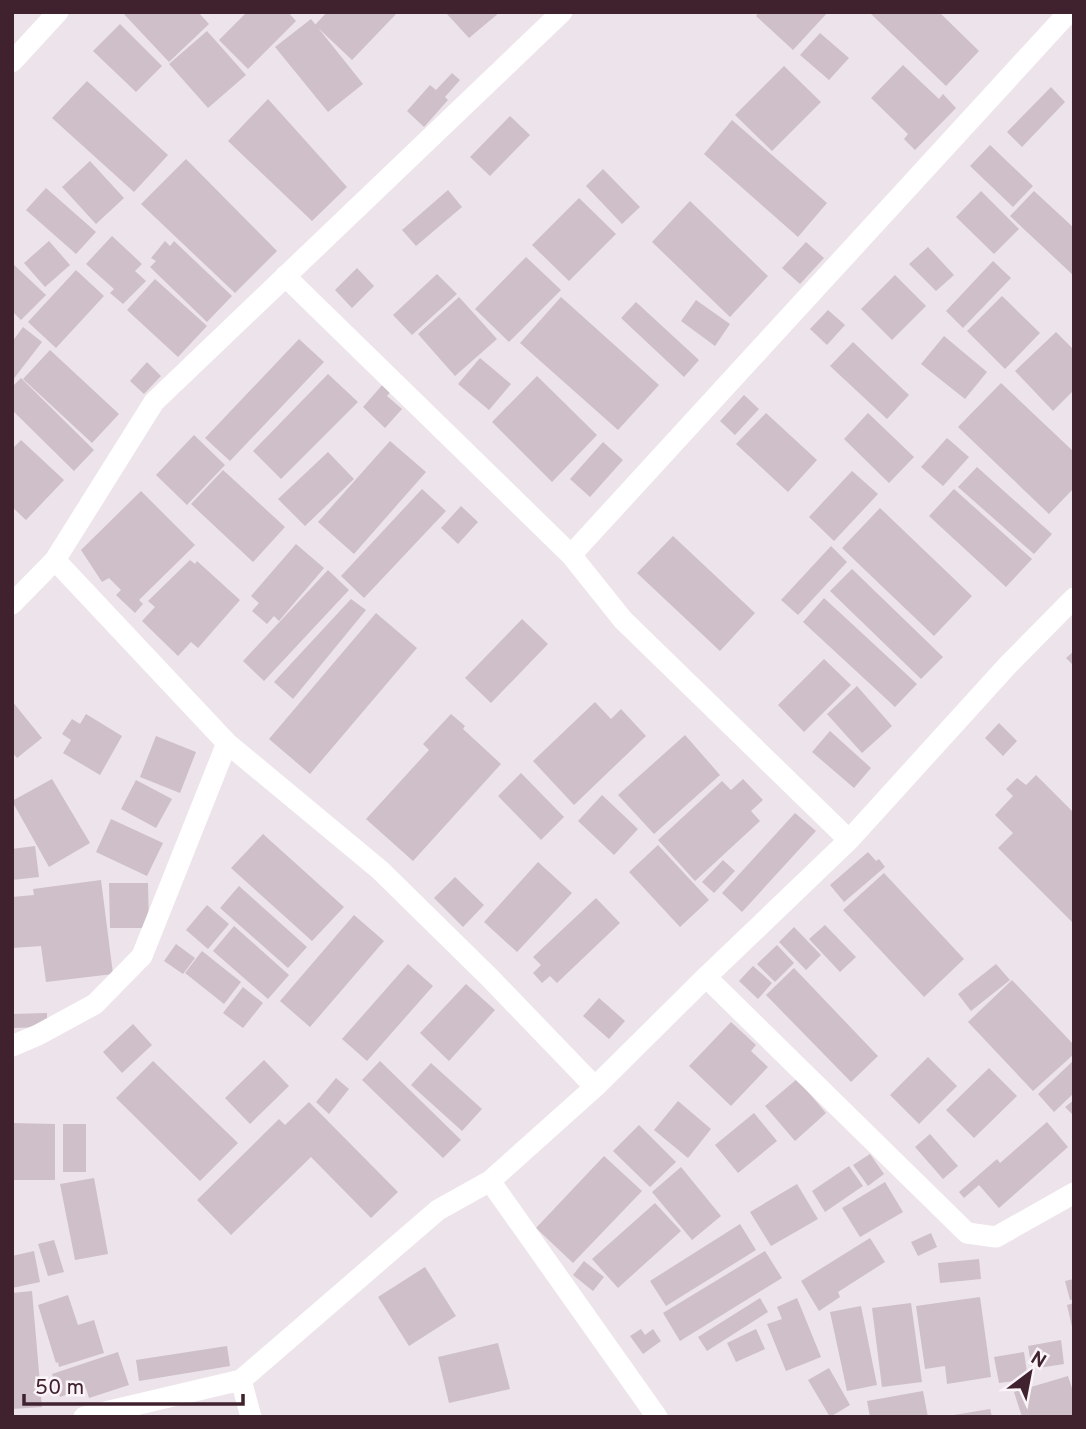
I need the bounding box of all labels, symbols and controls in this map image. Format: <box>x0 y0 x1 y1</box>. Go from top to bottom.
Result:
north arrow <box>995 1338 1065 1408</box>
text: N <box>1026 1346 1050 1374</box>
scale bar <box>24 1362 243 1406</box>
text: 50 m <box>35 1375 84 1402</box>

